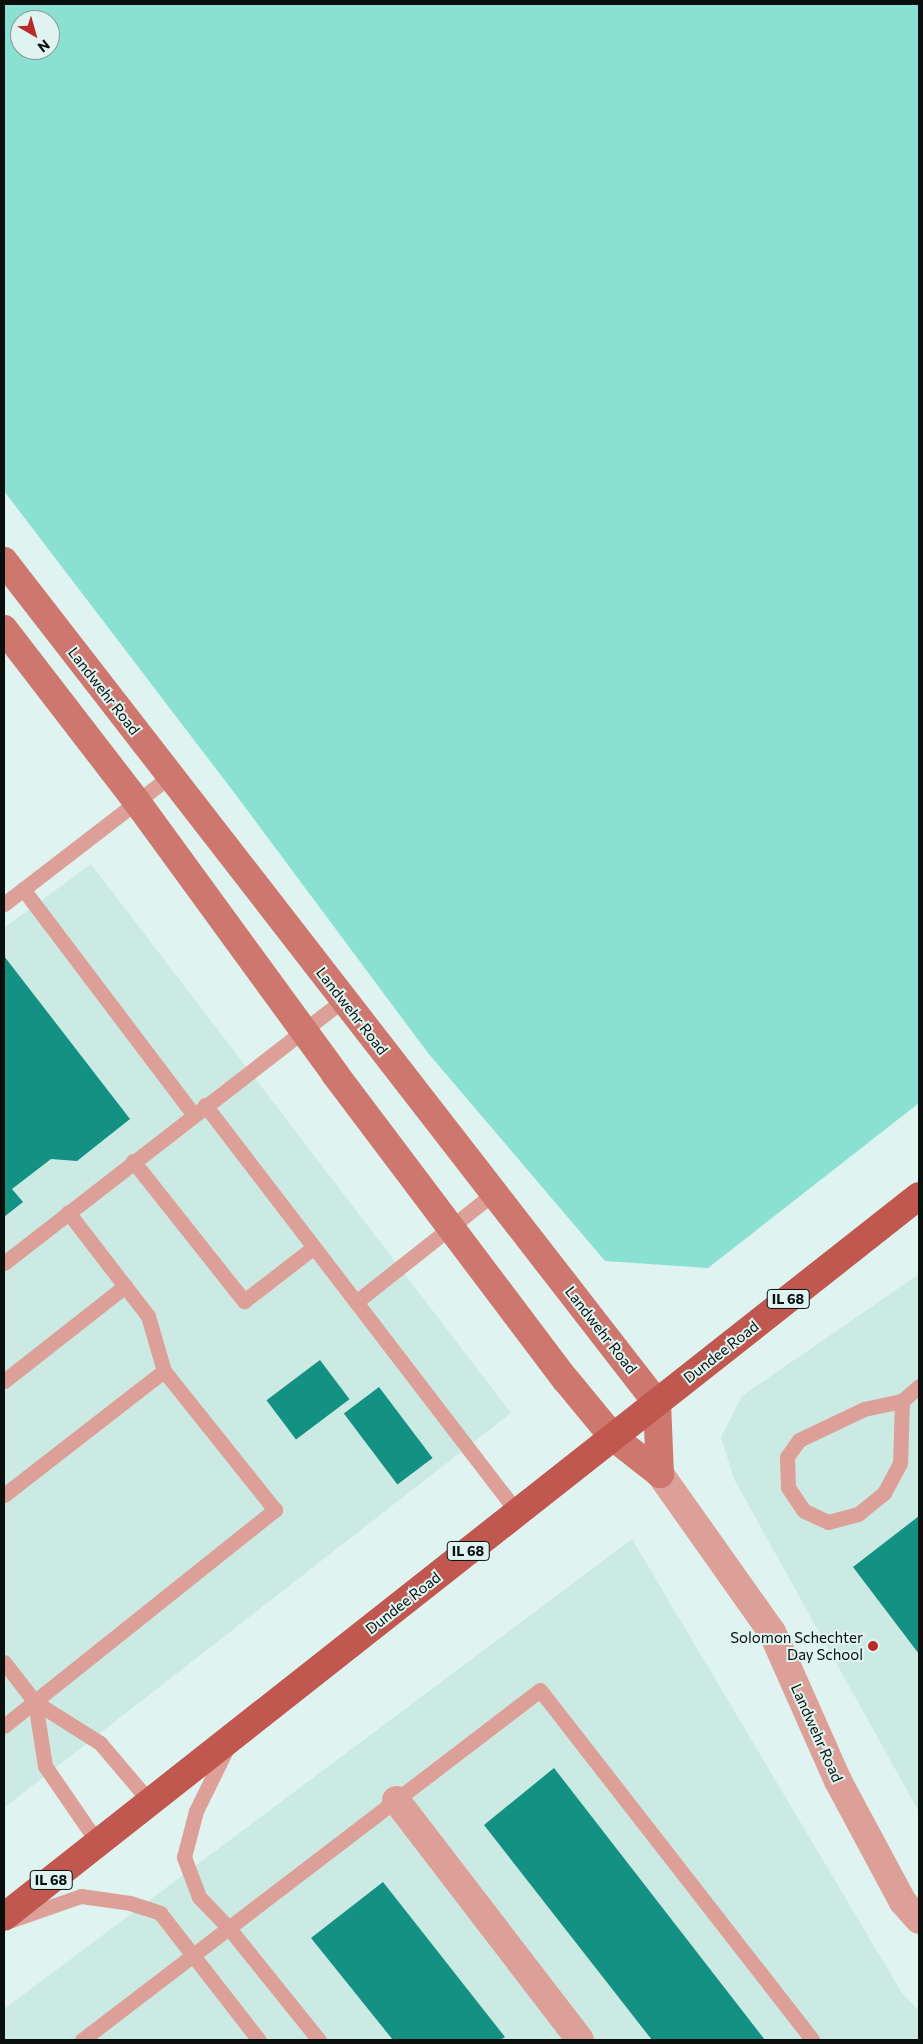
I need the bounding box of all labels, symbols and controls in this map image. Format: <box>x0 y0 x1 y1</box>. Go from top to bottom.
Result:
north arrow <box>10 10 60 60</box>
text: N <box>35 36 53 56</box>
street label: Landwehr Road <box>64 644 144 738</box>
street label: Landwehr Road <box>312 964 392 1058</box>
street label: Landwehr Road <box>561 1283 641 1377</box>
road number: IL 68 <box>766 1288 810 1310</box>
street label: Dundee Road <box>680 1317 762 1387</box>
road number: IL 68 <box>446 1540 490 1562</box>
street label: Dundee Road <box>362 1568 444 1638</box>
place label: Solomon Schechter Day School <box>730 1628 863 1663</box>
marker: Solomon Schechter Day School <box>867 1640 879 1652</box>
street label: Landwehr Road <box>787 1681 847 1785</box>
road number: IL 68 <box>28 1868 74 1892</box>

